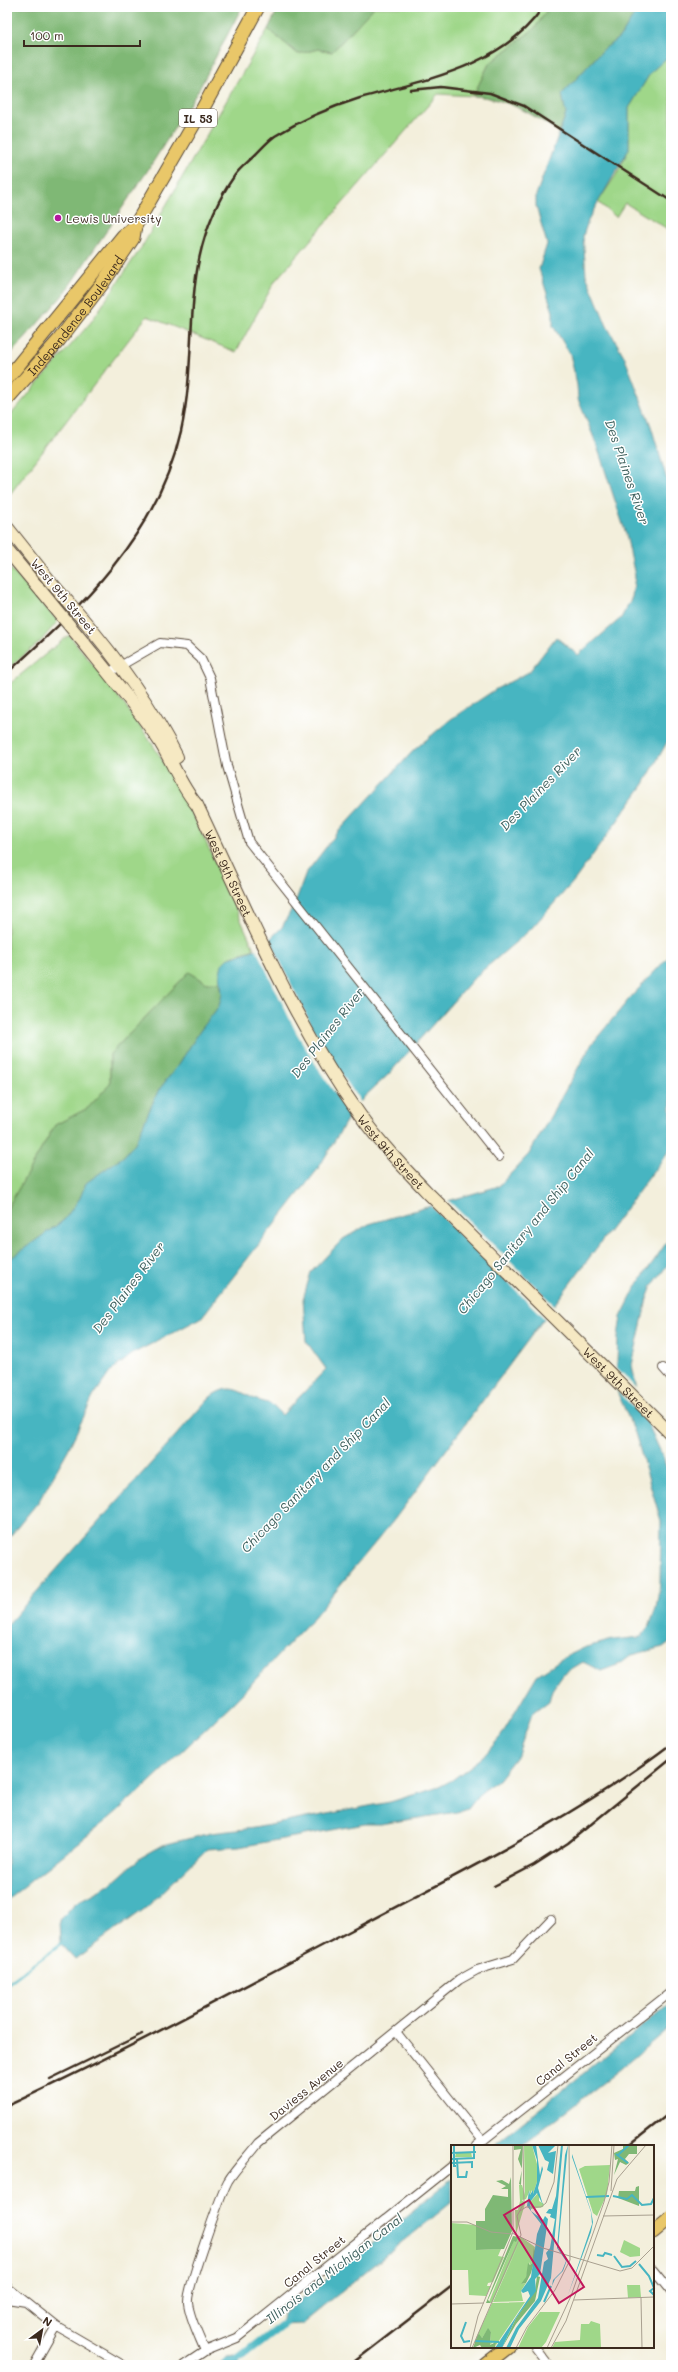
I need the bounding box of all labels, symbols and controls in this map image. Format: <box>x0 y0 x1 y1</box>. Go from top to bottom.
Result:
scale bar <box>24 22 140 48</box>
text: 100 m <box>30 27 64 43</box>
road number: IL 53 <box>179 109 217 127</box>
place label: Lewis University <box>66 210 162 226</box>
marker: Lewis University <box>53 213 63 223</box>
street label: Independence Boulevard <box>24 252 127 379</box>
water label: Des Plaines River <box>602 417 654 527</box>
street label: West 9th Street <box>28 555 100 637</box>
water label: Des Plaines River <box>496 742 585 834</box>
street label: West 9th Street <box>202 827 256 919</box>
water label: Des Plaines River <box>286 983 368 1081</box>
street label: West 9th Street <box>354 1111 428 1193</box>
water label: Chicago Sanitary and Ship Canal <box>453 1144 598 1317</box>
water label: Des Plaines River <box>88 1237 168 1336</box>
street label: West 9th Street <box>580 1343 658 1421</box>
water label: Chicago Sanitary and Ship Canal <box>237 1394 394 1556</box>
street label: Canal Street <box>532 2029 600 2089</box>
street label: Daviess Avenue <box>266 2054 346 2124</box>
inset map <box>451 2145 654 2348</box>
water label: Illinois and Michigan Canal <box>262 2209 407 2327</box>
street label: Canal Street <box>280 2231 348 2291</box>
north arrow <box>22 2310 62 2350</box>
text: N <box>40 2313 55 2330</box>

